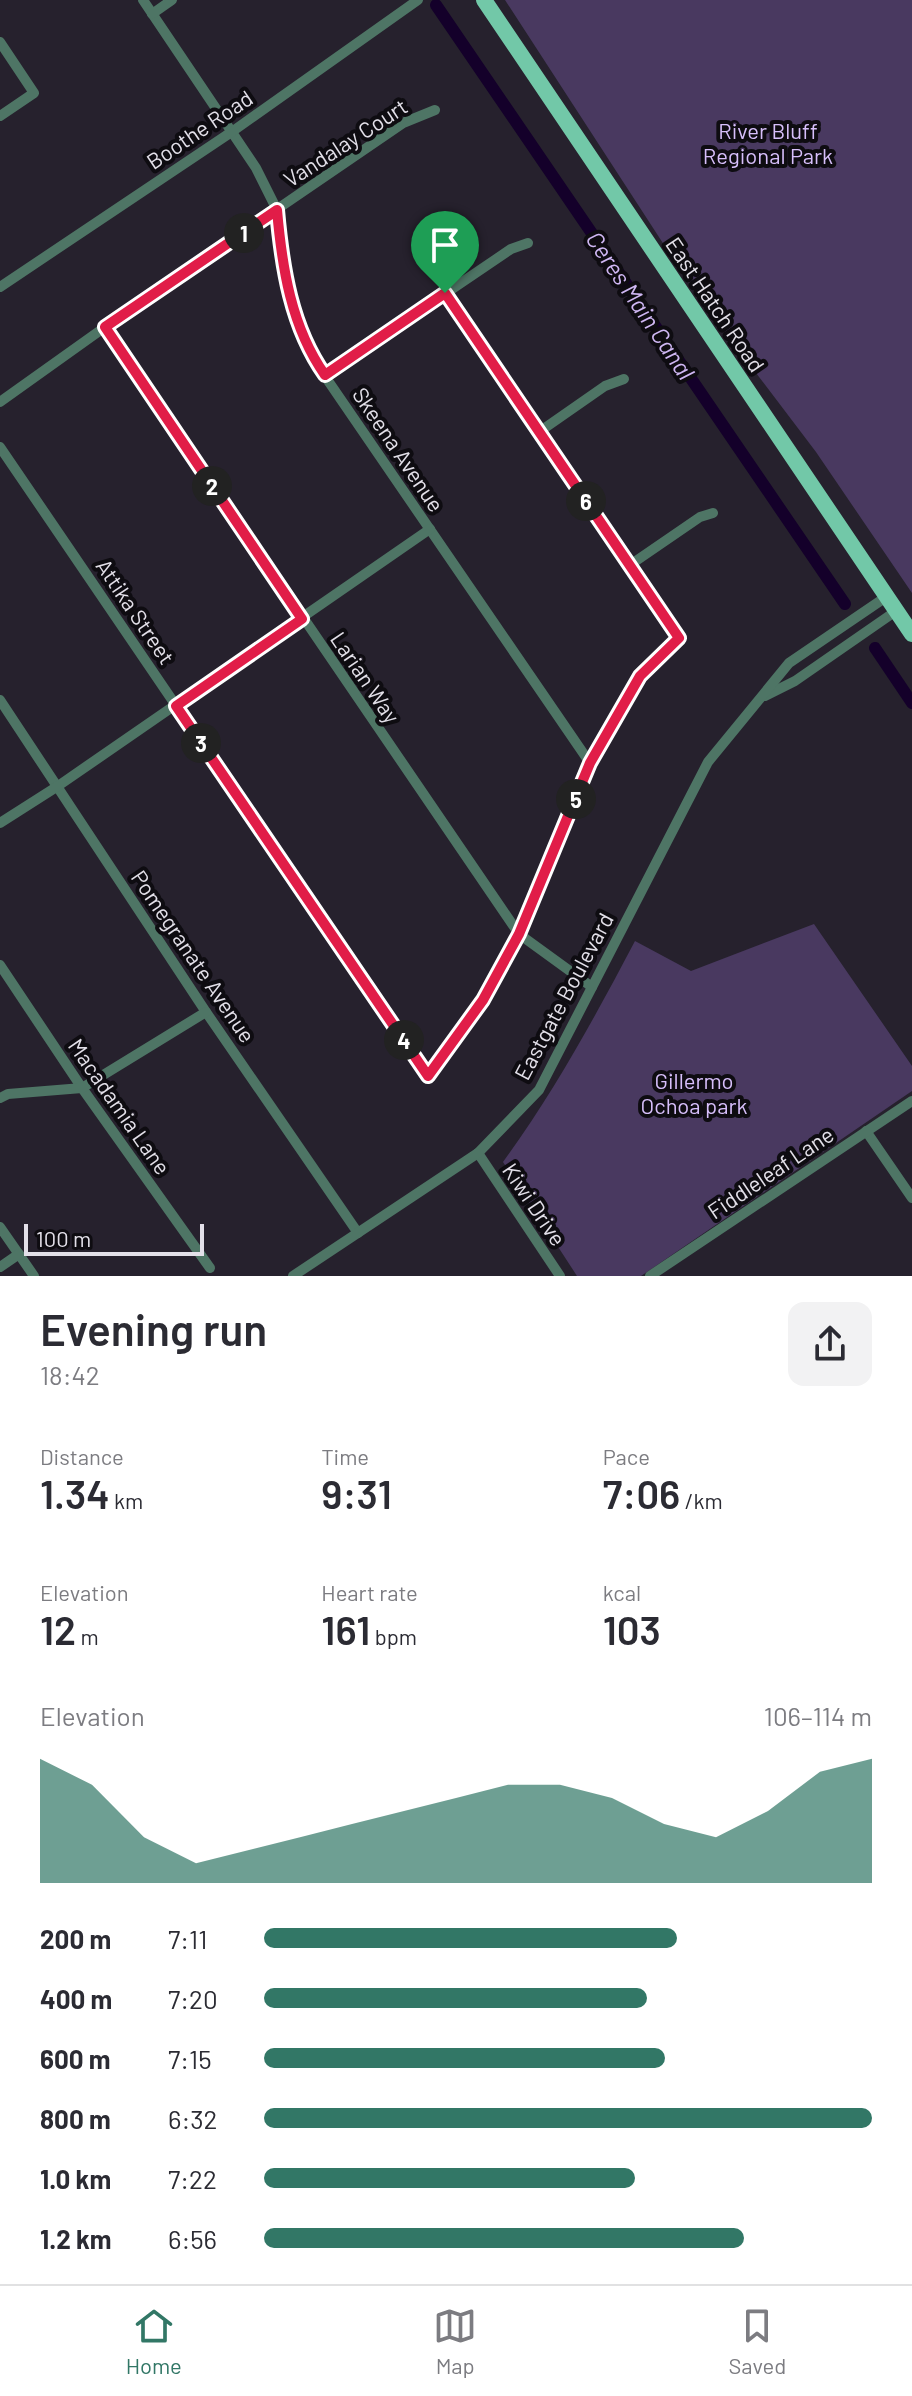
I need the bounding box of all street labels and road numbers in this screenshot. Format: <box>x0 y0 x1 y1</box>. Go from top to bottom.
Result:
street label: Boothe Road <box>141 84 257 174</box>
street label: Vandalay Court <box>278 92 412 192</box>
street label: East Hatch Road <box>661 232 771 376</box>
street label: Skeena Avenue <box>348 382 450 516</box>
street label: Attika Street <box>91 553 181 669</box>
street label: Larian Way <box>326 626 406 728</box>
street label: Pomegranate Avenue <box>127 865 261 1047</box>
street label: Eastgate Boulevard <box>508 908 618 1084</box>
street label: Macadamia Lane <box>64 1033 176 1179</box>
street label: Fiddleleaf Lane <box>702 1120 838 1224</box>
street label: Kiwi Drive <box>498 1158 572 1250</box>

